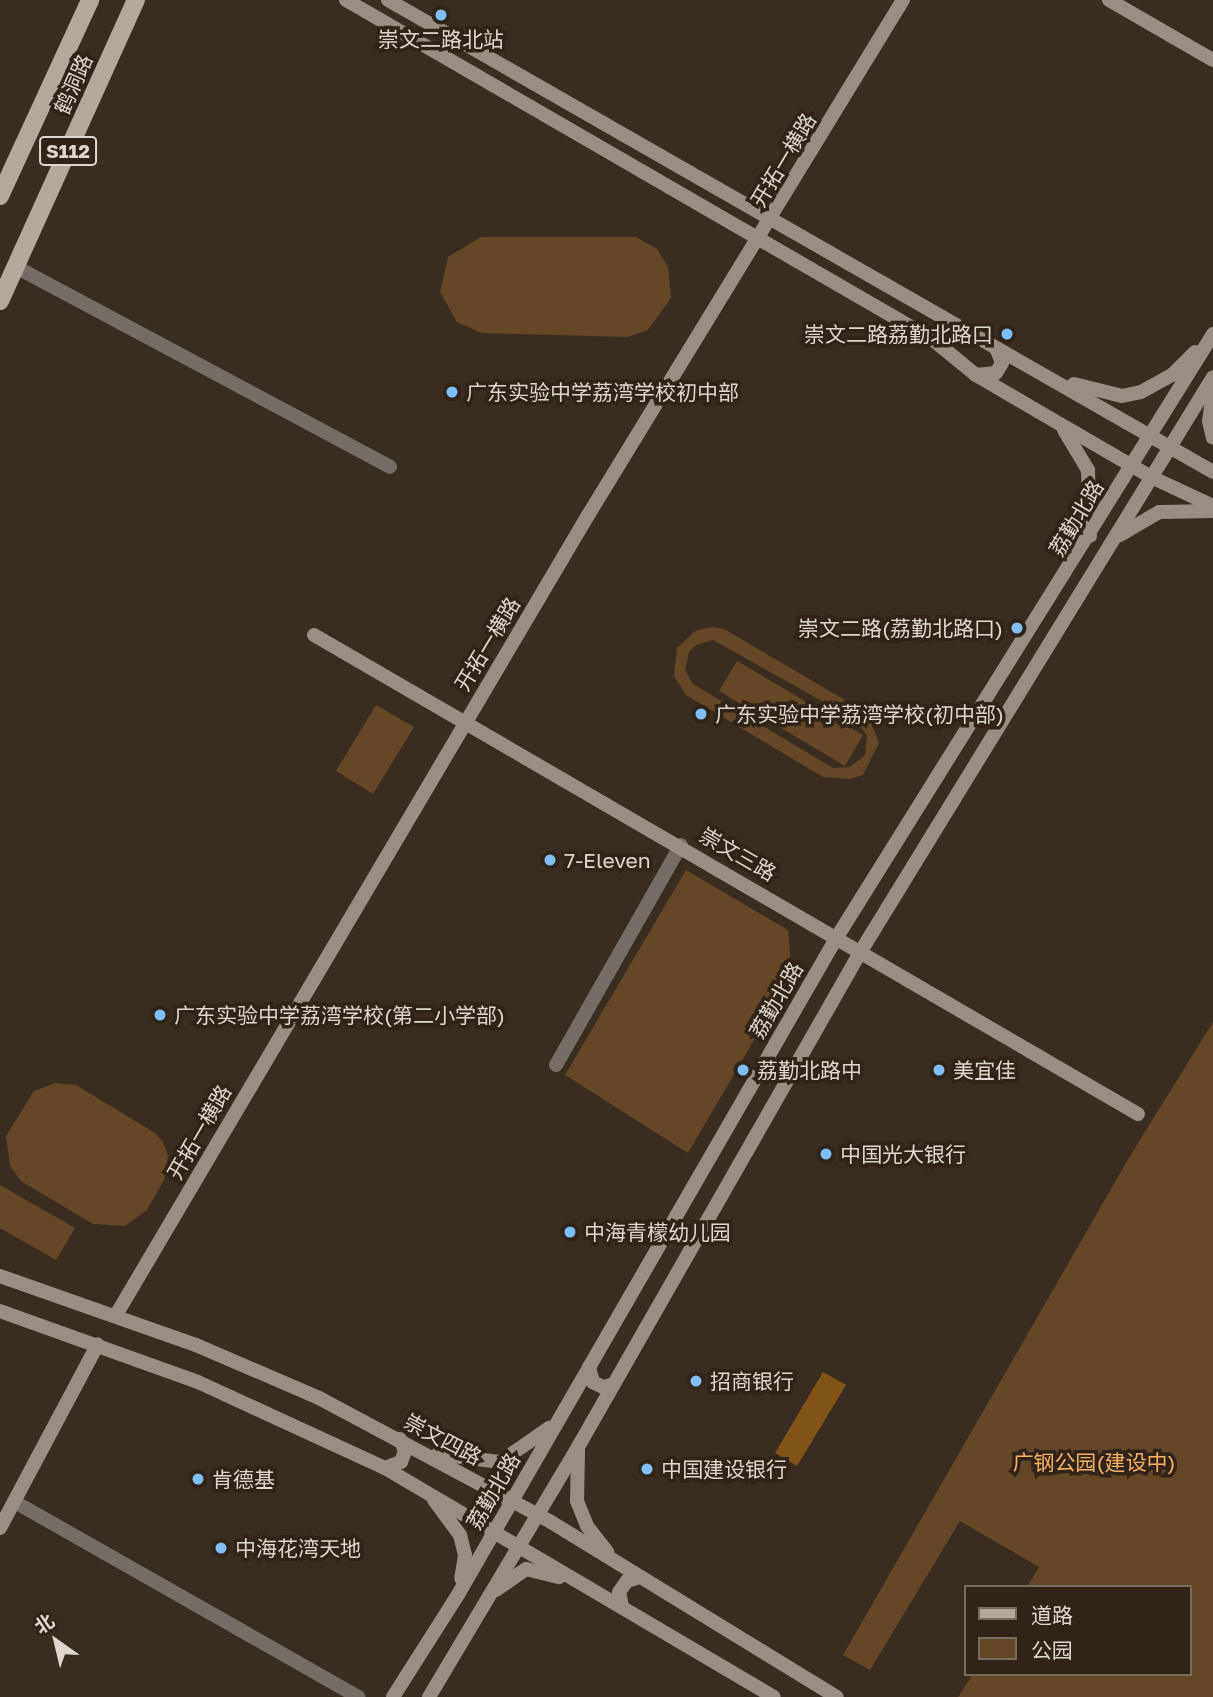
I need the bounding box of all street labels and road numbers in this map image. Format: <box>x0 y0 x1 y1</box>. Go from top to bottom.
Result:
street label: 鹤洞路 <box>49 50 97 118</box>
street label: 开拓一横路 <box>745 109 821 211</box>
road number: S112 <box>38 136 98 167</box>
street label: 荔勤北路 <box>1044 476 1108 560</box>
street label: 开拓一横路 <box>449 593 525 695</box>
street label: 崇文三路 <box>695 822 781 886</box>
street label: 荔勤北路 <box>744 957 808 1043</box>
street label: 开拓一横路 <box>162 1080 236 1184</box>
street label: 崇文四路 <box>400 1408 486 1470</box>
street label: 荔勤北路 <box>461 1448 525 1534</box>

